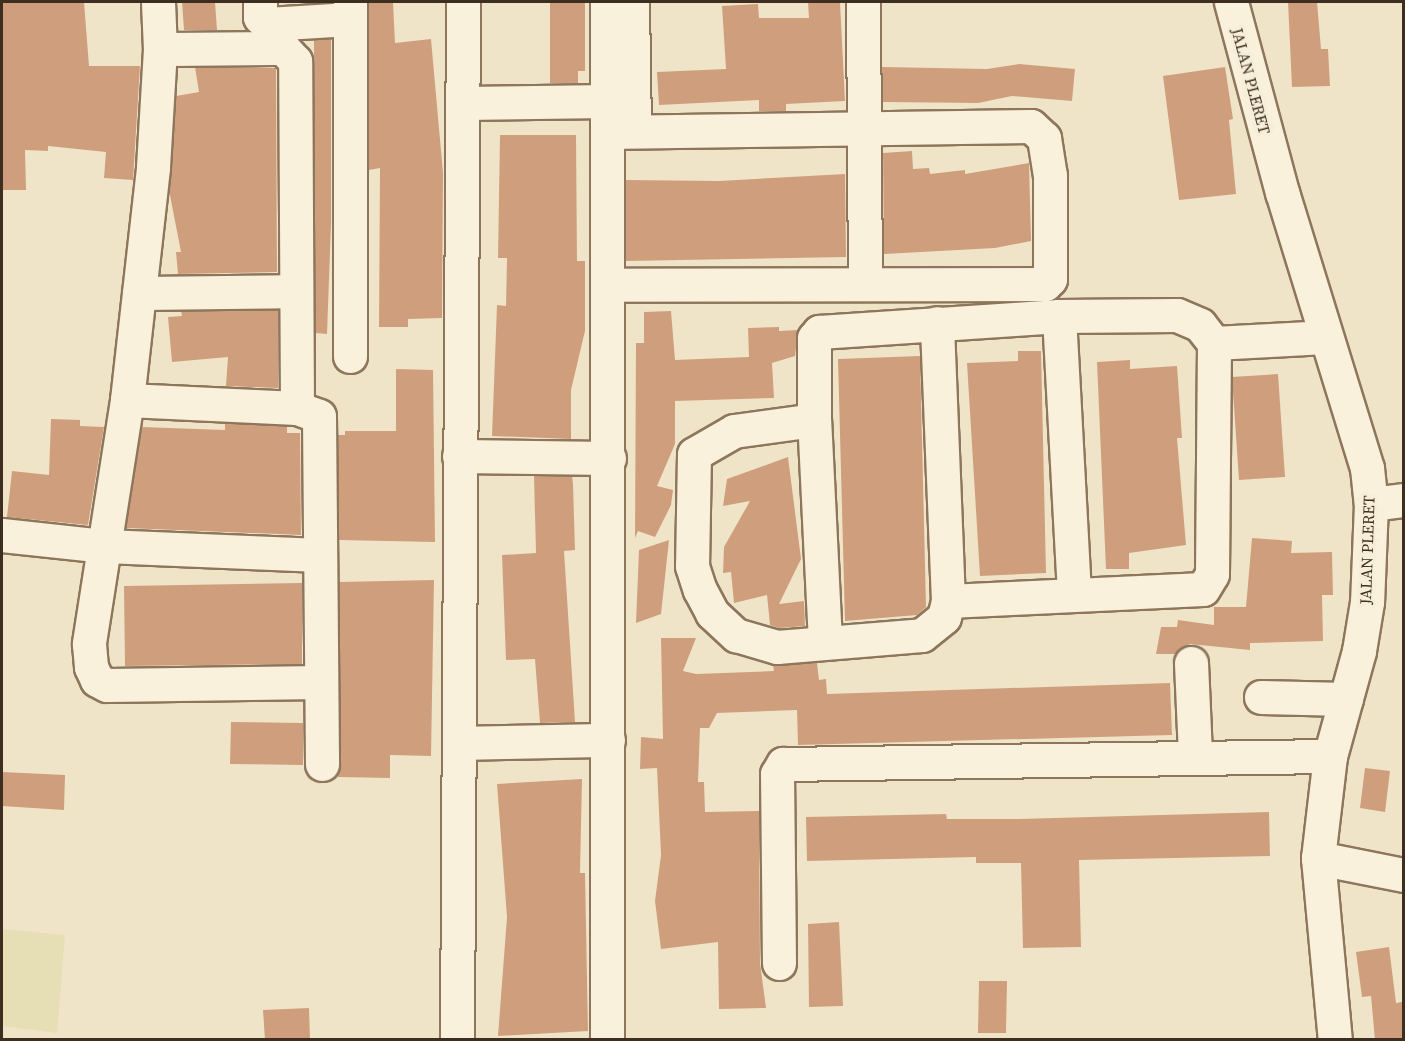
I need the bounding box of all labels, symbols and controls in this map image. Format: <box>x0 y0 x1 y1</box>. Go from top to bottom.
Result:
street label: JALAN PLERET <box>1228 26 1274 136</box>
street label: JALAN PLERET <box>1356 495 1378 605</box>

